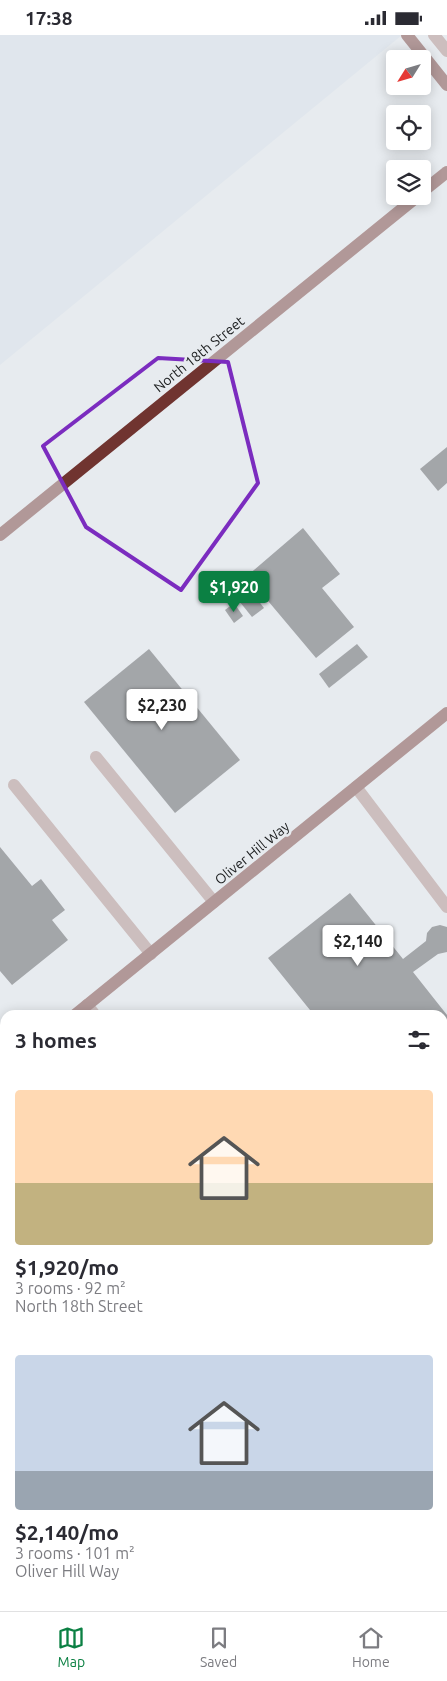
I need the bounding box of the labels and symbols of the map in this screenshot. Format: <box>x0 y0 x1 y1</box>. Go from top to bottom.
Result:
north arrow <box>386 50 431 95</box>
street label: North 18th Street <box>151 312 248 395</box>
pin: $1,920 <box>193 571 275 613</box>
pin: $2,230 <box>121 689 203 731</box>
street label: Oliver Hill Way <box>212 818 293 888</box>
pin: $2,140 <box>317 925 399 967</box>

